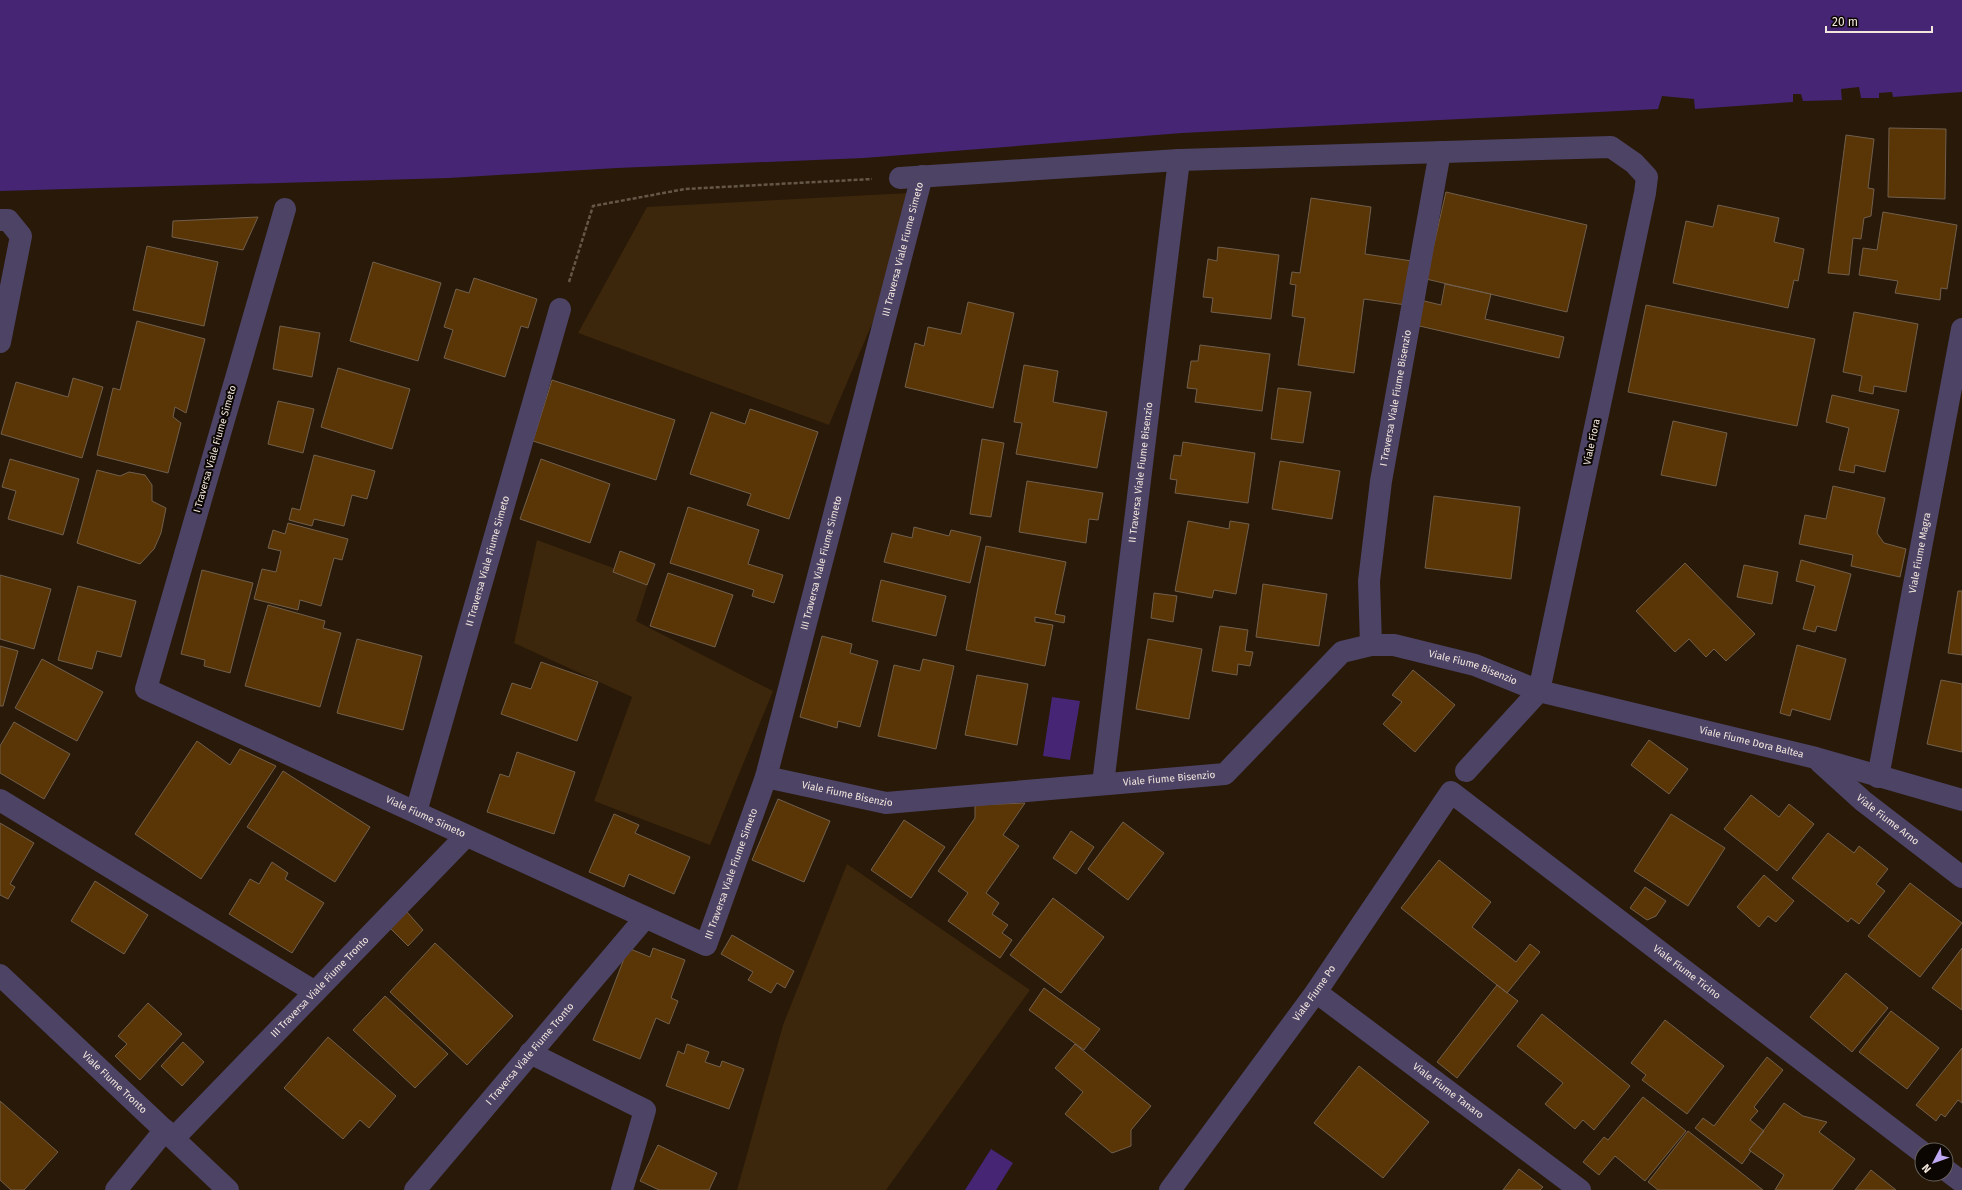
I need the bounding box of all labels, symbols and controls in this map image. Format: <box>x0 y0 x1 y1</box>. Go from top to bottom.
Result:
scale bar <box>1826 8 1932 34</box>
text: 20 m <box>1832 15 1858 29</box>
street label: III Traversa Viale Fiume Simeto <box>880 181 926 318</box>
street label: I Traversa Viale Fiume Bisenzio <box>1378 329 1414 467</box>
street label: I Traversa Viale Fiume Simeto <box>191 384 239 514</box>
street label: II Traversa Viale Fiume Bisenzio <box>1126 401 1155 543</box>
street label: Viale Fiora <box>1581 418 1603 466</box>
street label: II Traversa Viale Fiume Simeto <box>463 494 512 628</box>
street label: III Traversa Viale Fiume Simeto <box>798 494 845 631</box>
street label: Viale Fiume Magra <box>1907 512 1933 594</box>
street label: Viale Fiume Bisenzio <box>1427 648 1519 688</box>
street label: Viale Fiume Dora Baltea <box>1698 724 1805 761</box>
street label: Viale Fiume Bisenzio <box>1123 769 1216 789</box>
street label: Viale Fiume Bisenzio <box>801 779 893 809</box>
street label: Viale Fiume Arno <box>1854 792 1921 848</box>
street label: Viale Fiume Simeto <box>384 793 467 840</box>
street label: III Traversa Viale Fiume Simeto <box>703 807 760 941</box>
street label: III Traversa Viale Fiume Tronto <box>268 934 372 1040</box>
street label: Viale Fiume Ticino <box>1651 943 1723 1002</box>
street label: Viale Fiume Po <box>1290 963 1338 1024</box>
street label: I Traversa Viale Fiume Tronto <box>483 1000 577 1108</box>
street label: Viale FIume Tronto <box>79 1049 149 1116</box>
street label: Viale Fiume Tanaro <box>1410 1061 1486 1122</box>
north arrow <box>1914 1142 1954 1182</box>
text: N <box>1920 1161 1934 1175</box>

